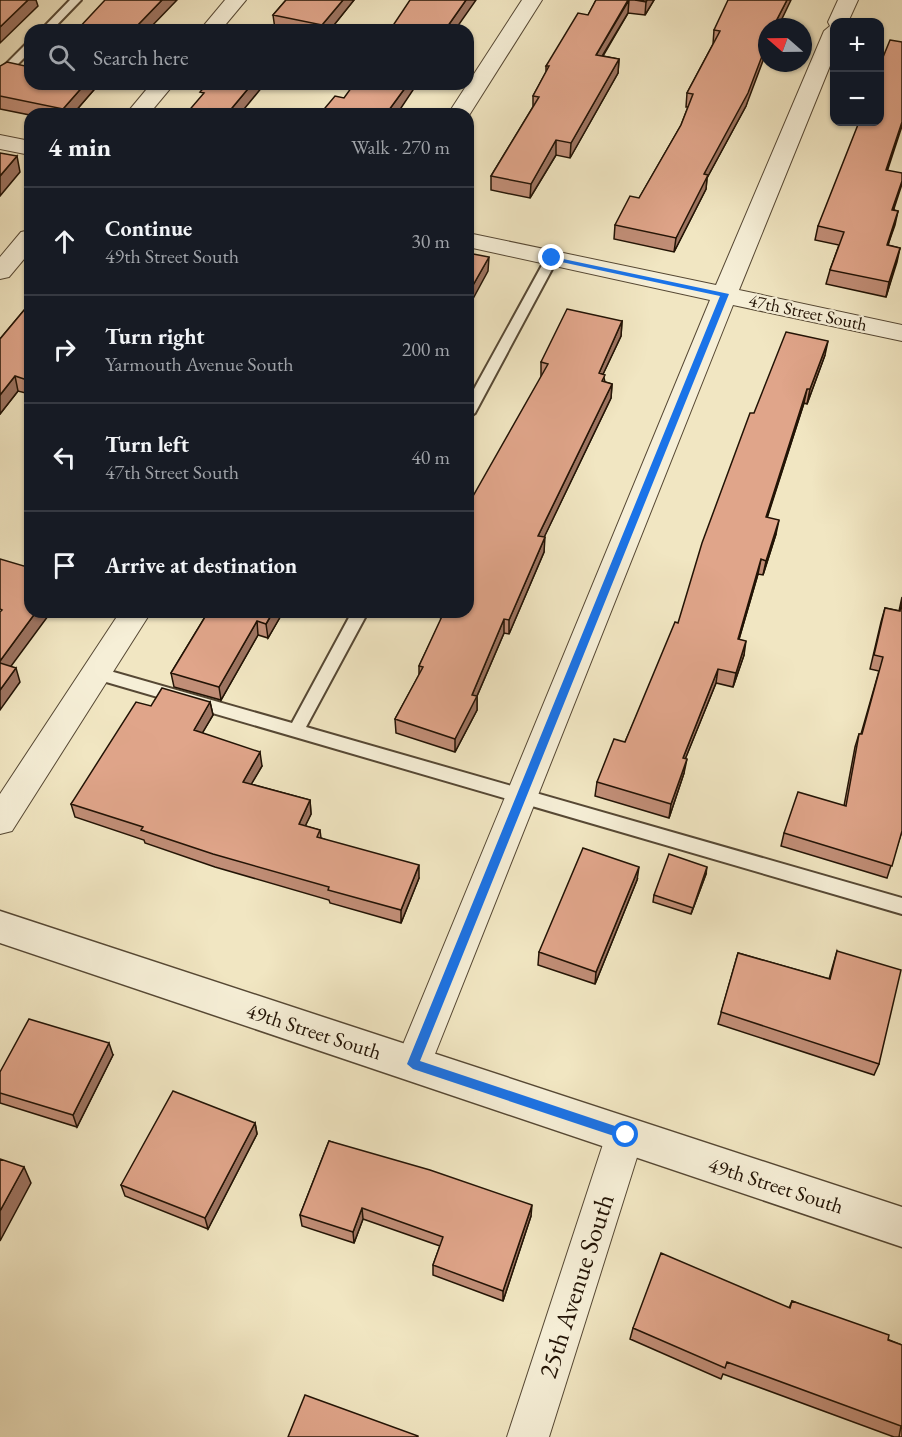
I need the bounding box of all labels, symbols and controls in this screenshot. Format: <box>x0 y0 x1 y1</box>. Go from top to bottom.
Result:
north arrow <box>758 18 812 72</box>
map controls <box>830 18 884 126</box>
button: + <box>830 18 884 72</box>
search box <box>24 24 474 90</box>
icon: search <box>45 41 78 74</box>
text: Search here <box>93 43 188 72</box>
button: − <box>830 72 884 126</box>
text: 4 min <box>48 130 111 164</box>
text: Walk · 270 m <box>351 134 450 160</box>
text: Continue <box>105 214 192 243</box>
icon: ahead <box>48 225 81 258</box>
text: 30 m <box>411 228 450 254</box>
text: 49th Street South <box>105 243 239 269</box>
route end <box>538 244 564 270</box>
street label: 47th Street South <box>747 288 869 336</box>
text: Turn right <box>105 322 204 351</box>
icon: right <box>48 333 81 366</box>
text: 200 m <box>402 336 450 362</box>
text: Yarmouth Avenue South <box>105 351 294 377</box>
text: Turn left <box>105 430 189 459</box>
icon: left <box>48 441 81 474</box>
text: 40 m <box>411 444 450 470</box>
text: 47th Street South <box>105 459 239 485</box>
icon: arrive <box>48 549 81 582</box>
text: Arrive at destination <box>105 551 297 580</box>
street label: 49th Street South <box>243 996 385 1066</box>
route start <box>612 1121 638 1147</box>
street label: 49th Street South <box>705 1150 847 1220</box>
street label: 25th Avenue South <box>530 1190 622 1382</box>

